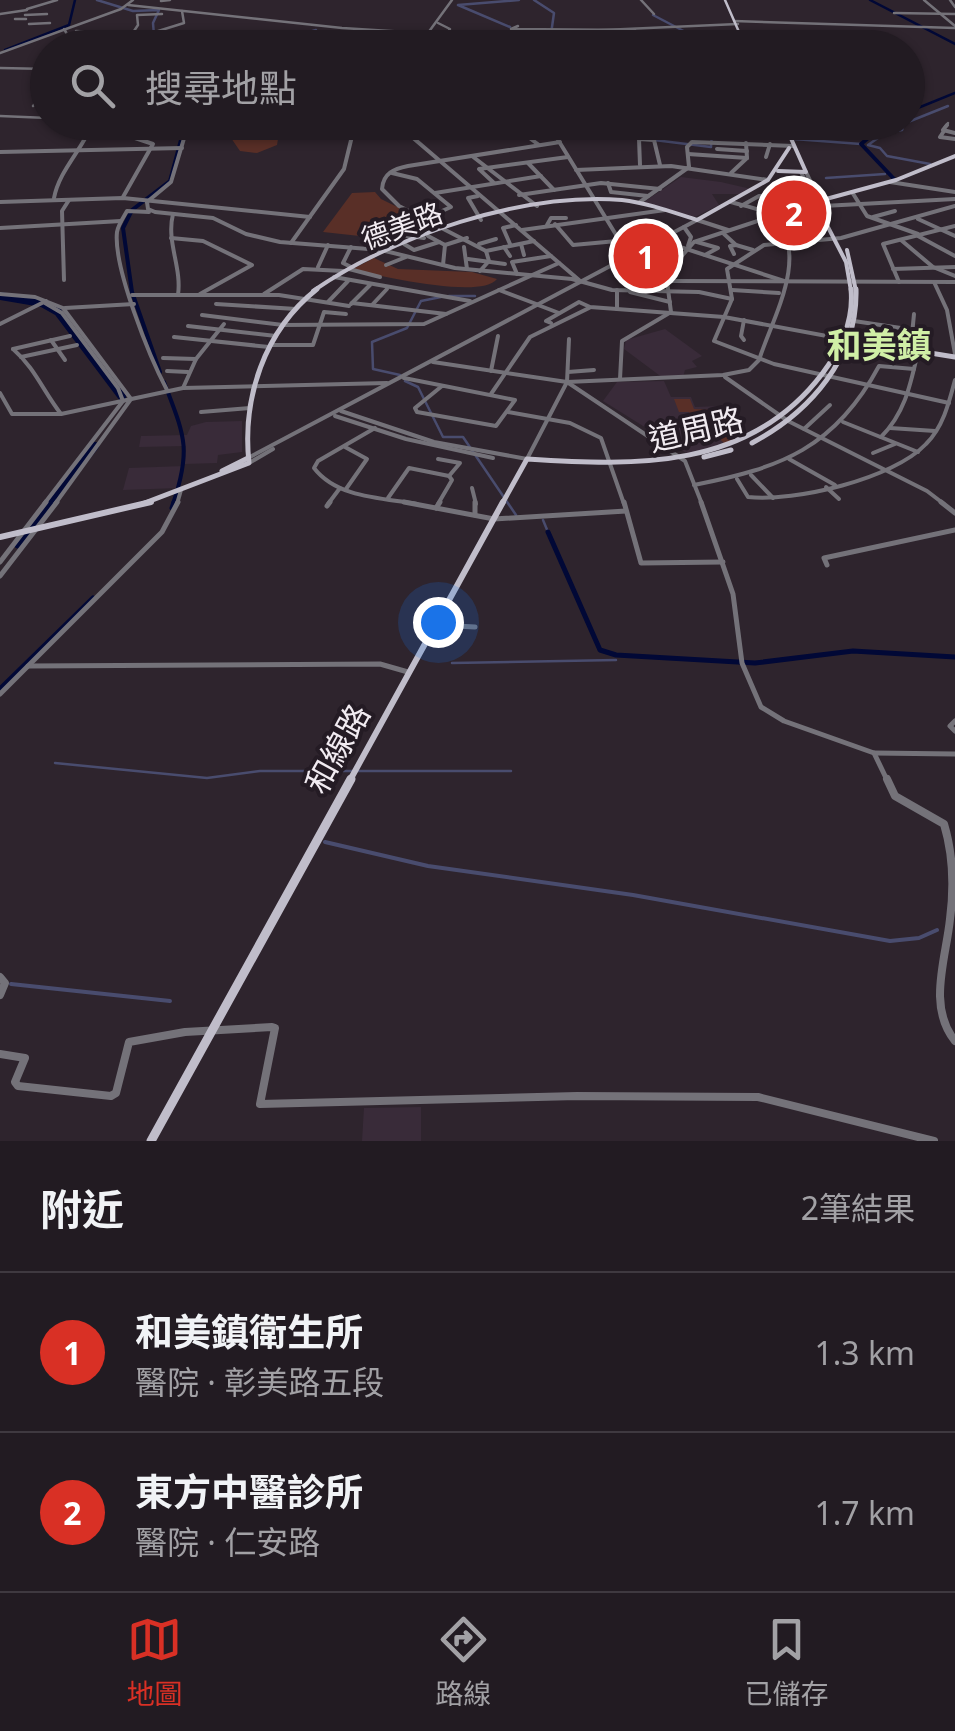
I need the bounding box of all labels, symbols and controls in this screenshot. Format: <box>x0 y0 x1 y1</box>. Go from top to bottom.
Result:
search box <box>30 30 925 140</box>
icon: search <box>65 58 120 113</box>
text: 搜尋地點 <box>145 61 297 113</box>
pin: 2 <box>762 176 826 250</box>
street label: 德美路 <box>356 193 448 257</box>
pin: 1 <box>614 218 678 294</box>
district label: 和美鎮 <box>826 321 932 368</box>
street label: 道周路 <box>644 397 747 460</box>
your location <box>413 597 464 648</box>
street label: 和線路 <box>295 696 379 801</box>
text: 附近 <box>40 1180 124 1237</box>
text: 2筆結果 <box>801 1186 915 1229</box>
text: 和美鎮衛生所 <box>135 1305 363 1357</box>
text: 1 <box>63 1331 82 1374</box>
text: 1.3 km <box>814 1331 915 1374</box>
text: 醫院 · 彰美路五段 <box>135 1360 384 1403</box>
text: 東方中醫診所 <box>135 1465 363 1517</box>
text: 2 <box>63 1491 82 1534</box>
text: 1.7 km <box>814 1491 915 1534</box>
text: 醫院 · 仁安路 <box>135 1520 320 1563</box>
tab: 地圖 <box>126 1612 183 1712</box>
tab: 路線 <box>435 1612 492 1712</box>
tab: 已儲存 <box>744 1612 829 1712</box>

